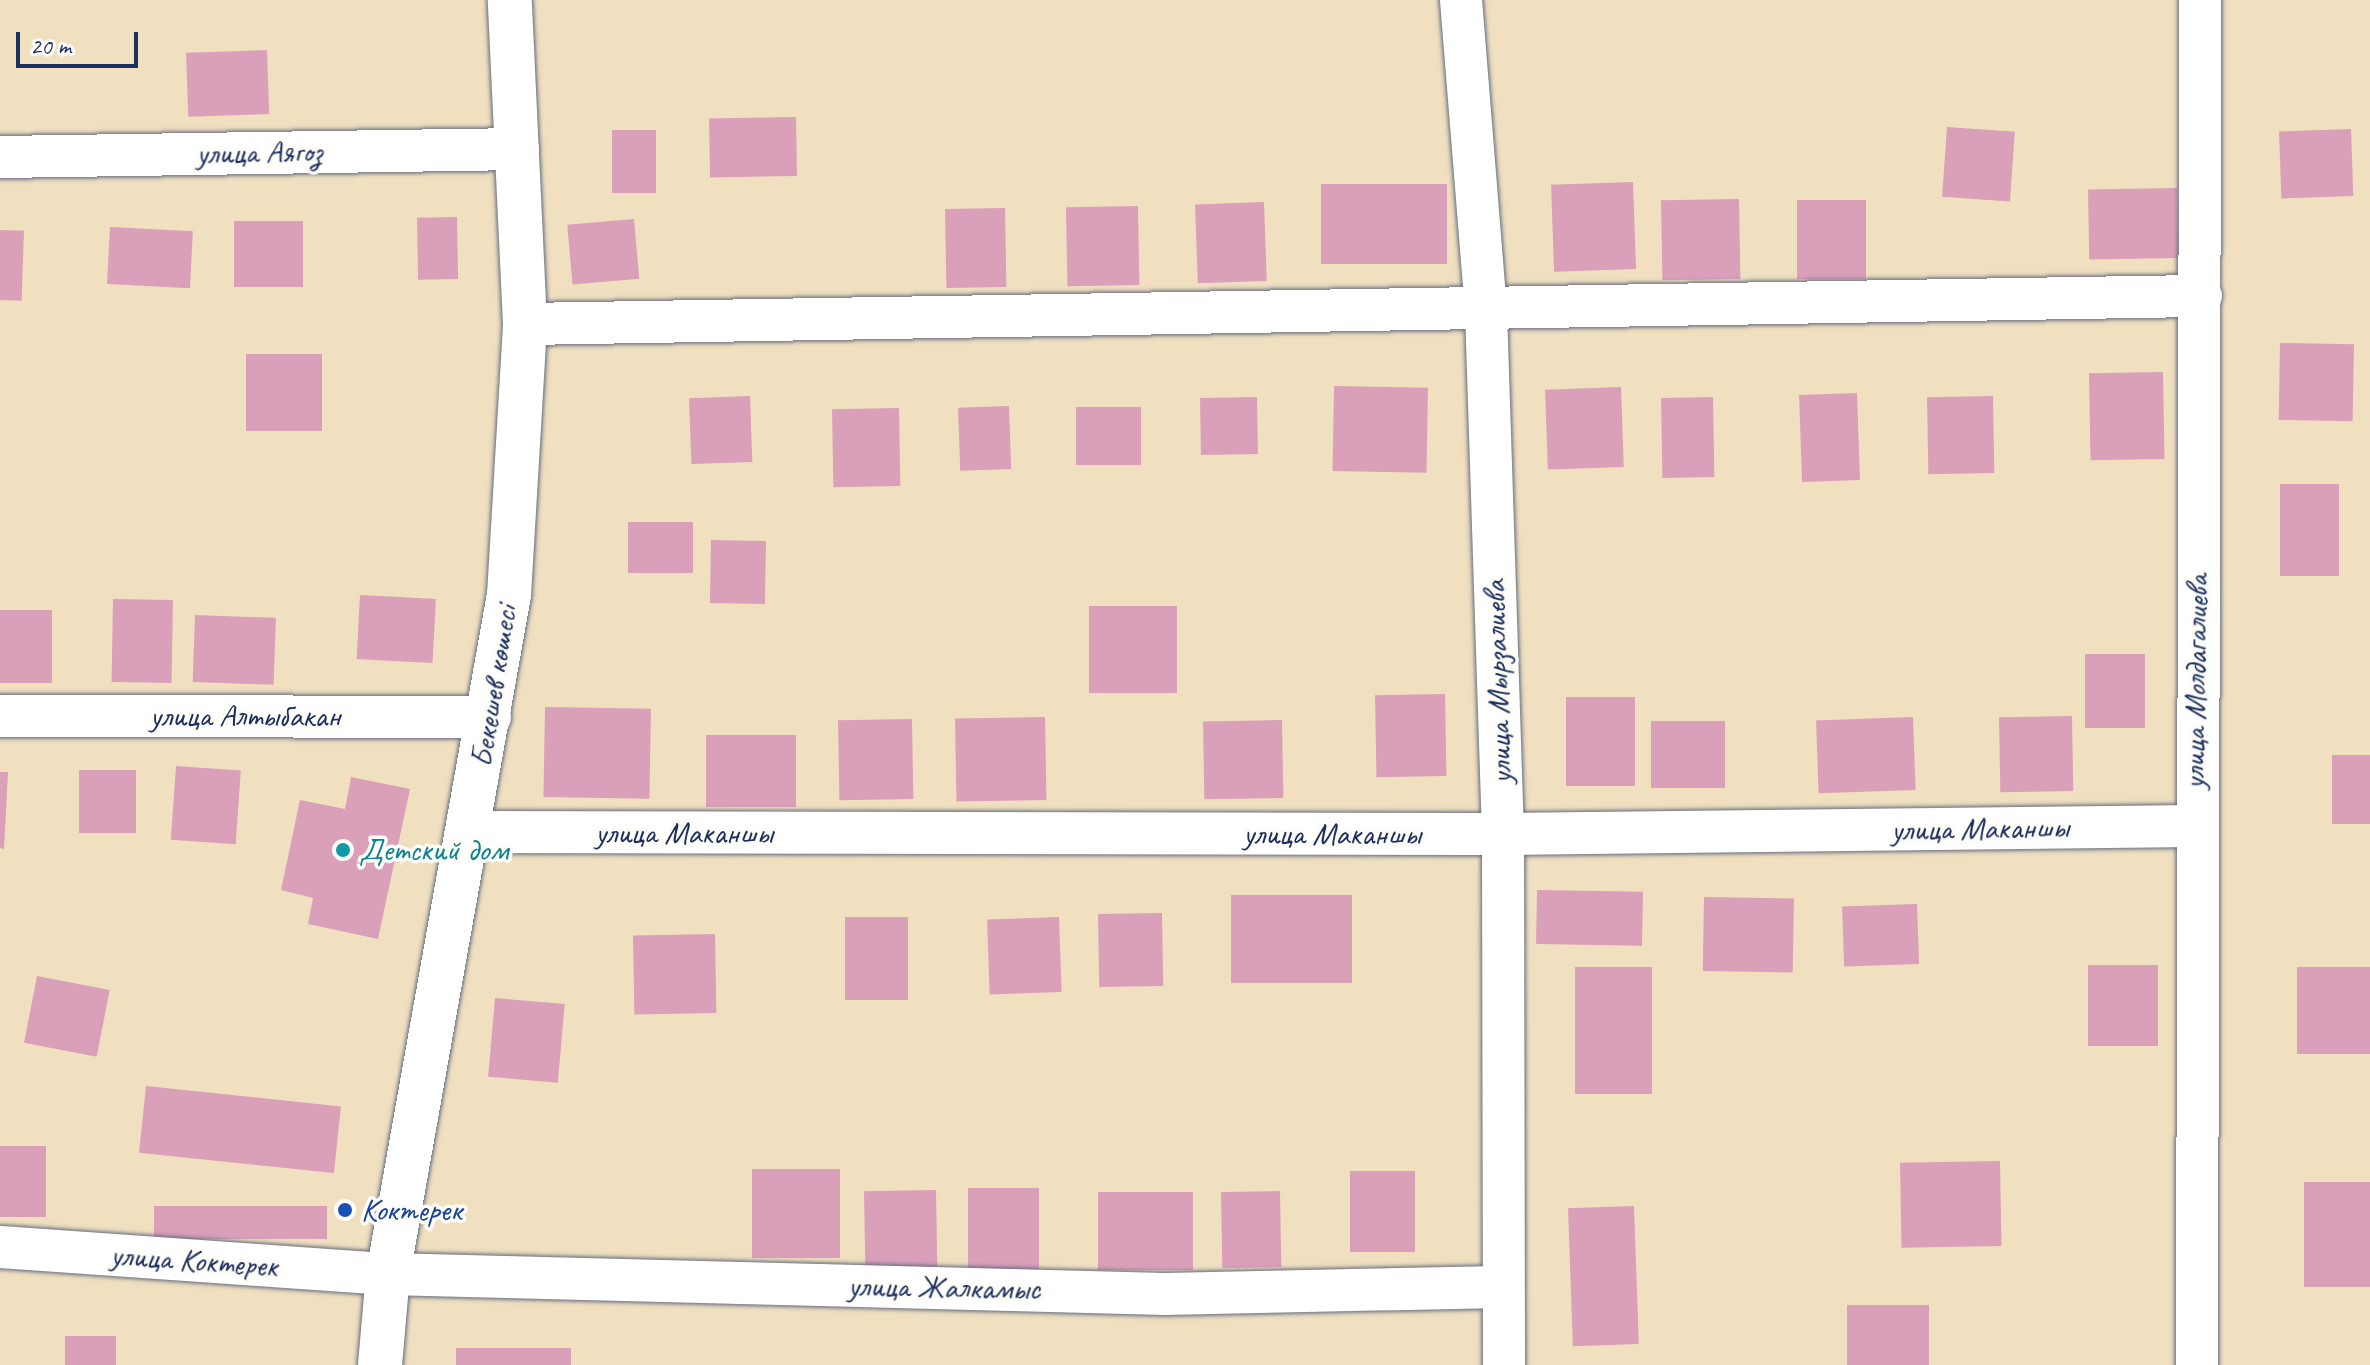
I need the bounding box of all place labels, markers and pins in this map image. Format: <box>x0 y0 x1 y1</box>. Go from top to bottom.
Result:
place label: Детский дом <box>359 831 508 869</box>
marker: Детский дом <box>334 841 352 859</box>
place label: Коктерек <box>361 1191 462 1229</box>
marker: Коктерек <box>336 1201 354 1219</box>

